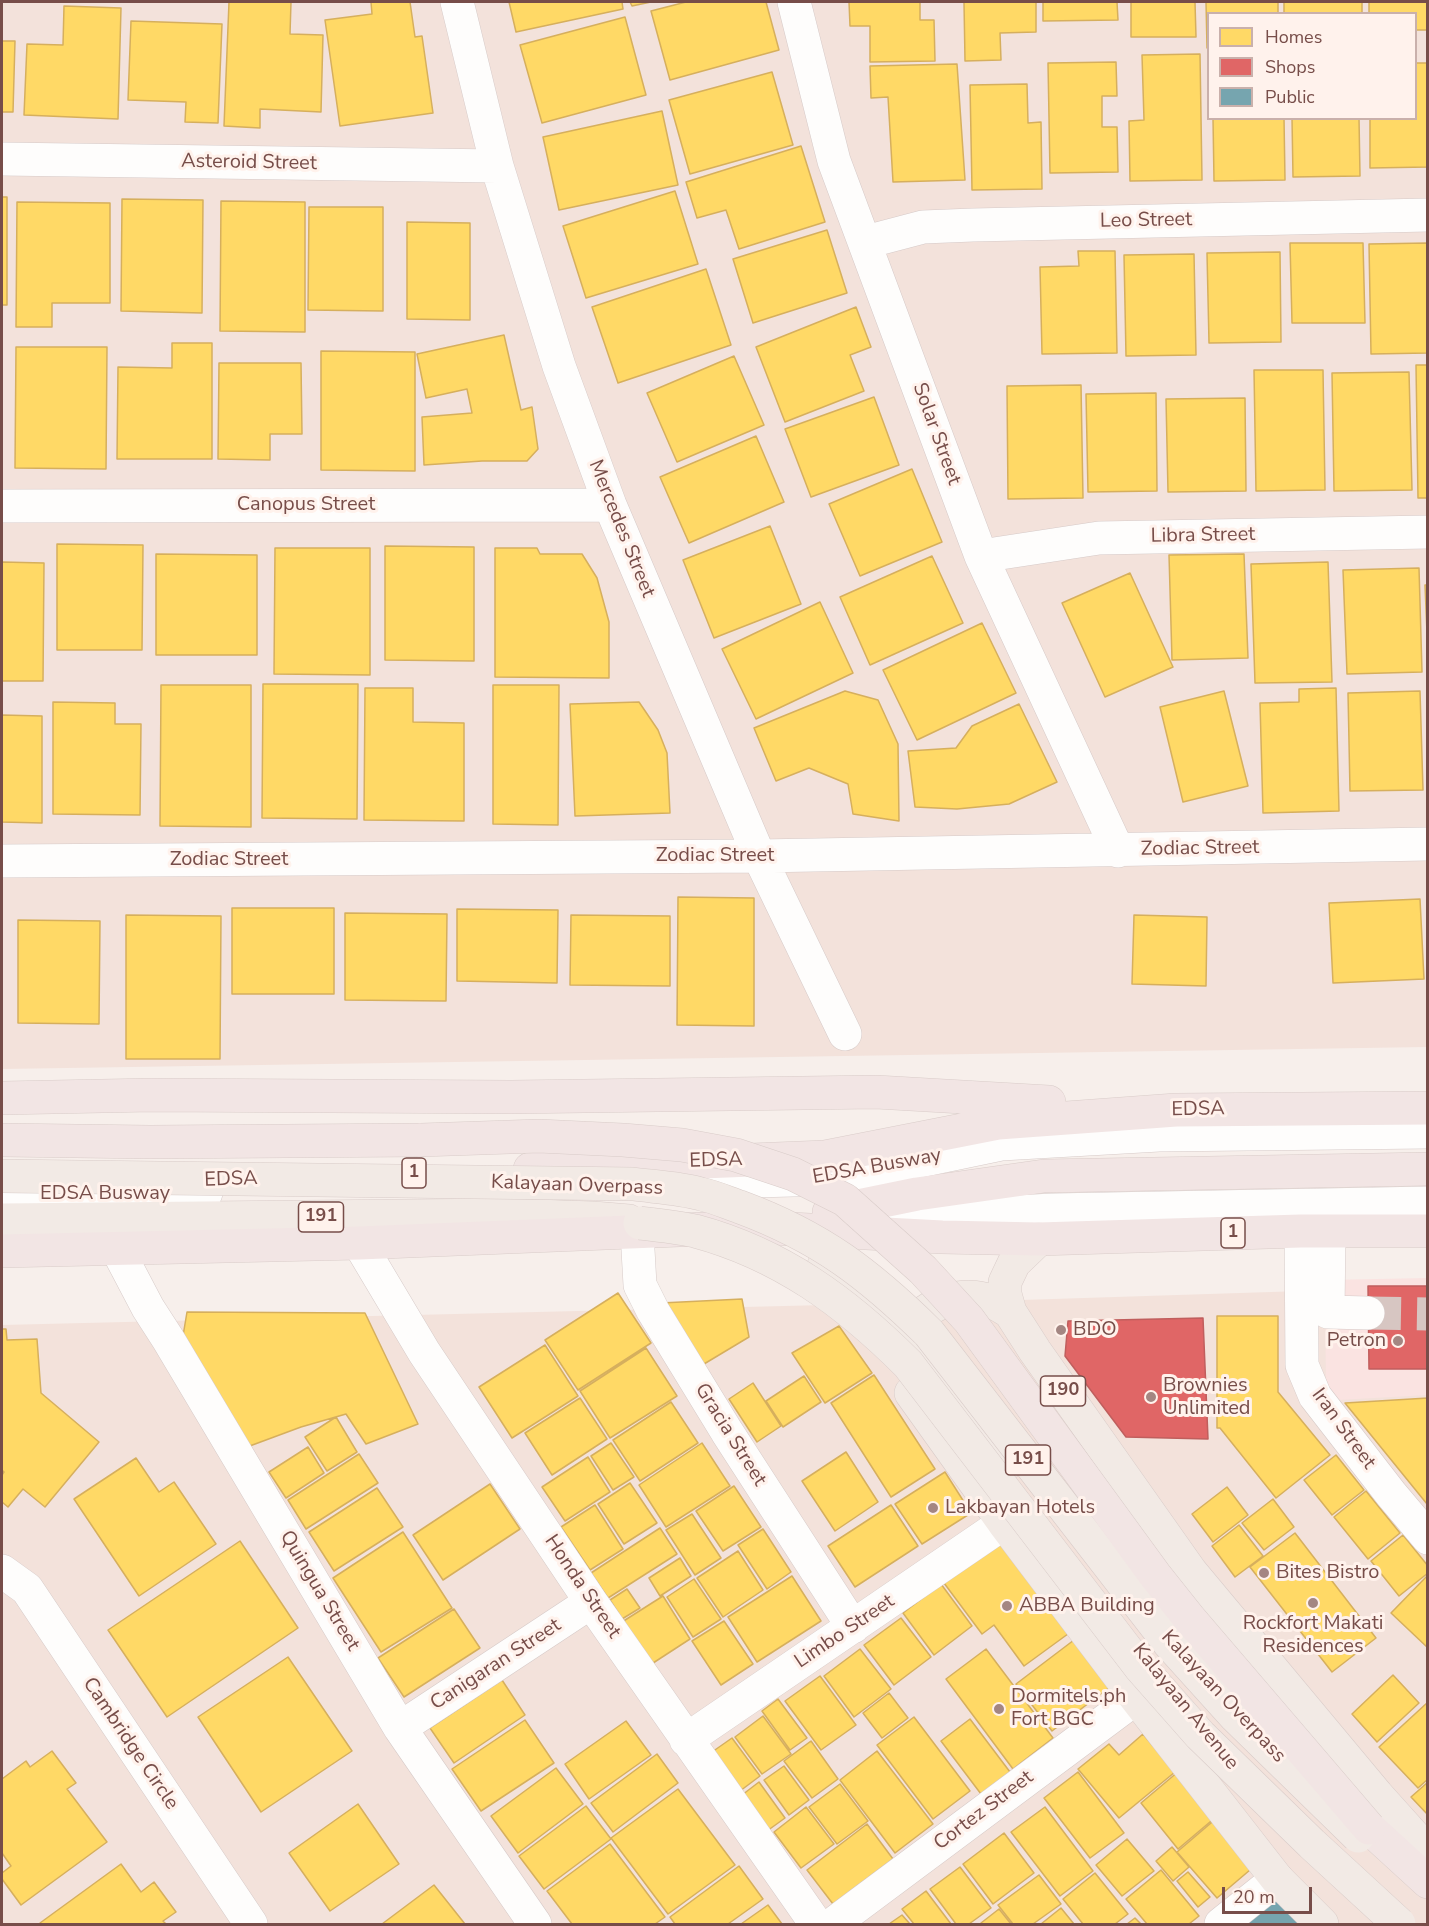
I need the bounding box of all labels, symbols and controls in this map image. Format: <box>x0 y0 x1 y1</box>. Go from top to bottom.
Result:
legend <box>1207 12 1417 120</box>
text: Homes <box>1265 25 1322 49</box>
text: Shops <box>1265 55 1315 79</box>
text: Public <box>1265 85 1315 109</box>
street label: Asteroid Street <box>181 150 317 176</box>
street label: Leo Street <box>1100 208 1192 234</box>
street label: Solar Street <box>906 380 966 488</box>
street label: Mercedes Street <box>583 457 659 601</box>
street label: Canopus Street <box>237 493 375 517</box>
street label: Libra Street <box>1151 523 1255 549</box>
street label: Zodiac Street <box>1141 836 1259 862</box>
street label: Zodiac Street <box>656 844 774 868</box>
street label: Zodiac Street <box>170 848 288 872</box>
street label: EDSA <box>1171 1098 1225 1122</box>
street label: EDSA Busway <box>811 1144 943 1190</box>
street label: EDSA <box>689 1148 743 1174</box>
road number: 1 <box>402 1158 426 1188</box>
street label: EDSA <box>204 1167 258 1193</box>
street label: Kalayaan Overpass <box>491 1171 663 1201</box>
street label: EDSA Busway <box>40 1182 170 1206</box>
road number: 191 <box>298 1202 344 1232</box>
road number: 1 <box>1221 1218 1245 1248</box>
place label: BDO <box>1073 1318 1117 1342</box>
marker: BDO <box>1054 1323 1068 1337</box>
place label: Petron <box>1327 1329 1386 1353</box>
marker: Petron <box>1391 1334 1405 1348</box>
place label: Brownies Unlimited <box>1163 1374 1250 1421</box>
road number: 190 <box>1040 1376 1086 1406</box>
street label: Gracia Street <box>689 1379 771 1491</box>
street label: Iran Street <box>1306 1384 1380 1474</box>
marker: Brownies Unlimited <box>1144 1390 1158 1404</box>
road number: 191 <box>1006 1445 1050 1475</box>
place label: Lakbayan Hotels <box>945 1496 1095 1520</box>
marker: Lakbayan Hotels <box>926 1501 940 1515</box>
street label: Quingua Street <box>274 1527 364 1655</box>
street label: Honda Street <box>539 1531 625 1643</box>
place label: Bites Bistro <box>1276 1561 1379 1585</box>
marker: Bites Bistro <box>1257 1566 1271 1580</box>
street label: Limbo Street <box>791 1590 899 1674</box>
place label: ABBA Building <box>1019 1594 1155 1618</box>
marker: Rockfort Makati Residences <box>1306 1596 1320 1610</box>
marker: ABBA Building <box>1000 1599 1014 1613</box>
place label: Rockfort Makati Residences <box>1243 1612 1383 1659</box>
street label: Canigaran Street <box>426 1614 566 1716</box>
street label: Kalayaan Overpass <box>1156 1626 1290 1768</box>
street label: Kalayaan Avenue <box>1127 1639 1243 1775</box>
street label: Cambridge Circle <box>77 1673 183 1815</box>
place label: Dormitels.ph Fort BGC <box>1011 1685 1126 1732</box>
marker: Dormitels.ph Fort BGC <box>992 1702 1006 1716</box>
street label: Cortez Street <box>930 1766 1038 1856</box>
scale bar <box>1225 1875 1315 1913</box>
text: 20 m <box>1233 1885 1275 1909</box>

